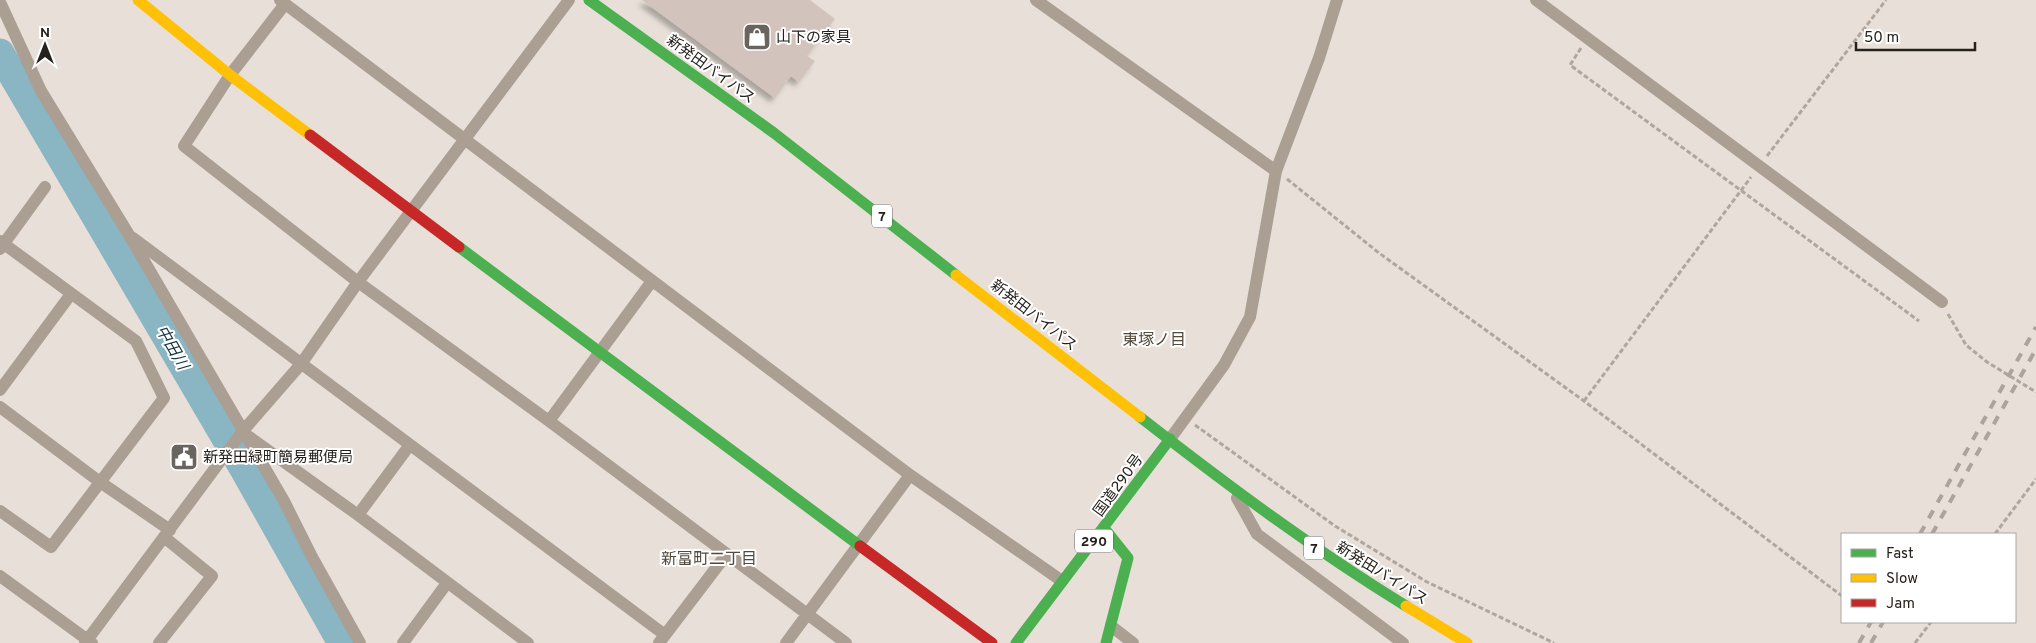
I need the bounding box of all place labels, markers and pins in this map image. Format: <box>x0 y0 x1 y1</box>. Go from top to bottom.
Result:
shop icon: 山下の家具 <box>742 22 772 52</box>
place label: 山下の家具 <box>776 29 851 48</box>
public building icon: 新発田緑町簡易郵便局 <box>169 442 199 472</box>
place label: 新発田緑町簡易郵便局 <box>203 449 353 468</box>

